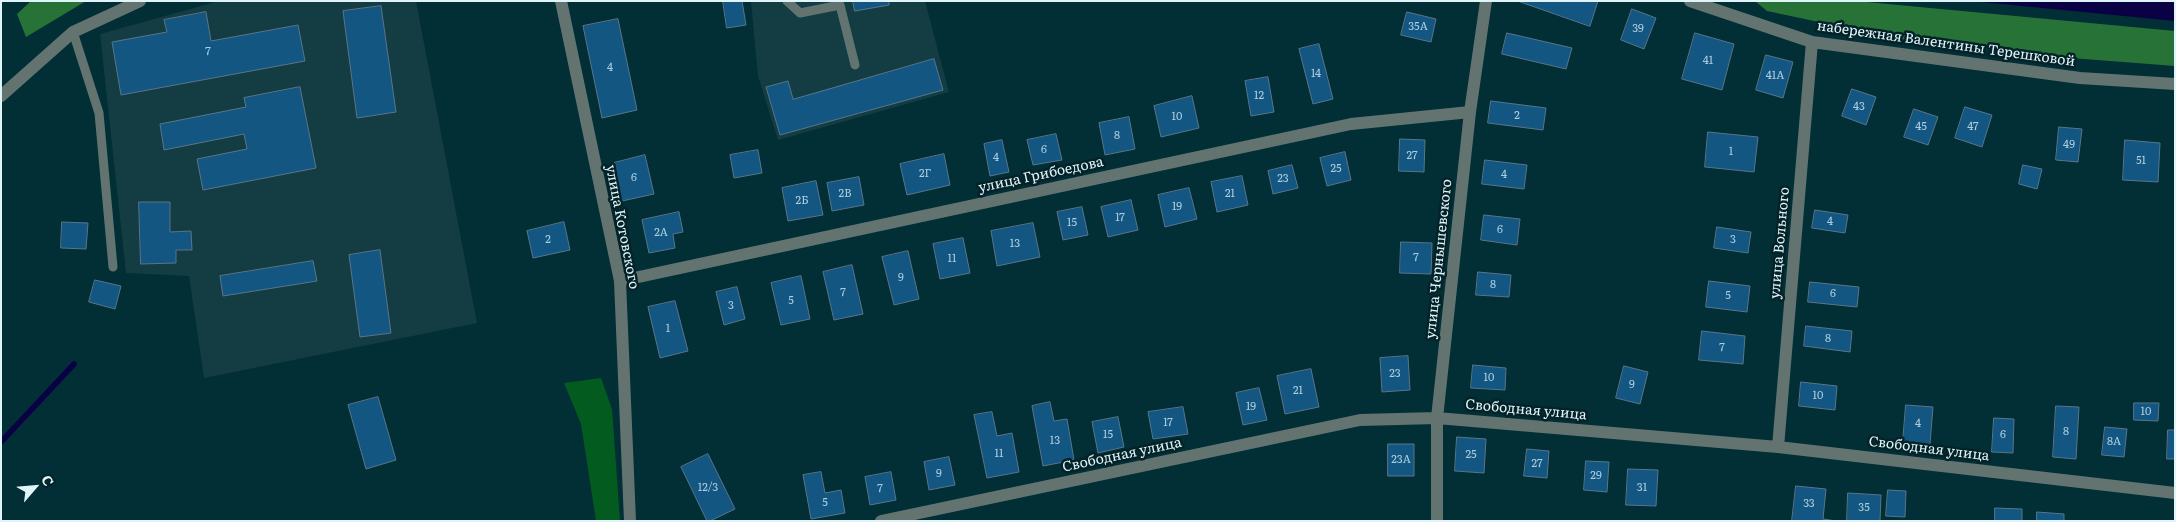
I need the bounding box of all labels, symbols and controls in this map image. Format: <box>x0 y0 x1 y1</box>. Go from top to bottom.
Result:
street label: набережная Валентины Терешковой <box>1816 18 2076 70</box>
house number: 35А <box>1408 20 1428 34</box>
house number: 39 <box>1632 22 1644 36</box>
house number: 7 <box>205 45 211 59</box>
house number: 41 <box>1703 54 1713 68</box>
house number: 4 <box>607 61 613 75</box>
house number: 14 <box>1311 67 1321 81</box>
house number: 41А <box>1766 69 1784 83</box>
house number: 12 <box>1254 89 1264 103</box>
house number: 43 <box>1853 100 1865 114</box>
house number: 2 <box>1514 109 1520 123</box>
house number: 10 <box>1172 110 1182 124</box>
house number: 45 <box>1915 120 1927 134</box>
house number: 47 <box>1967 120 1979 134</box>
house number: 8 <box>1114 129 1120 143</box>
house number: 49 <box>2063 138 2075 152</box>
house number: 6 <box>1041 143 1047 157</box>
house number: 1 <box>1729 145 1733 159</box>
house number: 27 <box>1406 149 1418 163</box>
house number: 4 <box>993 151 999 165</box>
street label: улица Грибоедова <box>977 154 1105 196</box>
house number: 51 <box>2136 154 2146 168</box>
house number: 25 <box>1330 162 1342 176</box>
street label: улица Котовского <box>602 163 642 291</box>
house number: 2Г <box>919 167 931 181</box>
house number: 4 <box>1501 168 1507 182</box>
house number: 6 <box>631 171 637 185</box>
house number: 23 <box>1277 172 1289 186</box>
street label: улица Чернышевского <box>1422 178 1456 340</box>
street label: улица Вольного <box>1767 186 1793 300</box>
house number: 2В <box>839 187 851 201</box>
house number: 21 <box>1225 187 1235 201</box>
house number: 2Б <box>796 194 808 208</box>
house number: 19 <box>1172 200 1182 214</box>
house number: 17 <box>1115 211 1125 225</box>
house number: 4 <box>1827 215 1833 229</box>
house number: 15 <box>1067 216 1077 230</box>
house number: 6 <box>1497 223 1503 237</box>
house number: 2А <box>654 226 668 240</box>
house number: 2 <box>545 233 551 247</box>
house number: 3 <box>1730 233 1736 247</box>
house number: 13 <box>1010 237 1020 251</box>
house number: 7 <box>1413 251 1419 265</box>
house number: 11 <box>948 252 956 266</box>
house number: 9 <box>898 271 904 285</box>
house number: 8 <box>1490 278 1496 292</box>
house number: 7 <box>840 286 846 300</box>
house number: 6 <box>1830 287 1836 301</box>
house number: 5 <box>1725 289 1731 303</box>
house number: 5 <box>788 294 794 308</box>
house number: 3 <box>728 299 734 313</box>
house number: 1 <box>666 322 670 336</box>
house number: 8 <box>1825 332 1831 346</box>
house number: 7 <box>1719 341 1725 355</box>
house number: 23 <box>1389 367 1401 381</box>
house number: 10 <box>1484 371 1494 385</box>
house number: 9 <box>1629 378 1635 392</box>
house number: 21 <box>1293 384 1303 398</box>
house number: 10 <box>1813 389 1823 403</box>
street label: Свободная улица <box>1465 396 1587 424</box>
house number: 19 <box>1246 400 1256 414</box>
house number: 10 <box>2141 405 2151 419</box>
house number: 17 <box>1163 416 1173 430</box>
house number: 4 <box>1915 417 1921 431</box>
house number: 8 <box>2063 425 2069 439</box>
house number: 15 <box>1103 428 1113 442</box>
house number: 6 <box>2000 428 2006 442</box>
street label: Свободная улица <box>1868 433 1990 465</box>
house number: 13 <box>1050 434 1060 448</box>
street label: Свободная улица <box>1061 434 1183 476</box>
house number: 8А <box>2107 435 2121 449</box>
house number: 11 <box>995 447 1003 461</box>
house number: 25 <box>1465 448 1477 462</box>
house number: 23А <box>1391 453 1411 467</box>
house number: 27 <box>1531 457 1543 471</box>
north arrow <box>10 462 60 512</box>
house number: 9 <box>936 467 942 481</box>
house number: 29 <box>1590 469 1602 483</box>
text: С <box>37 471 60 489</box>
house number: 12/3 <box>698 481 718 495</box>
house number: 31 <box>1637 481 1647 495</box>
house number: 7 <box>877 482 883 496</box>
house number: 5 <box>822 496 828 510</box>
house number: 33 <box>1803 497 1815 511</box>
house number: 35 <box>1858 501 1870 515</box>

